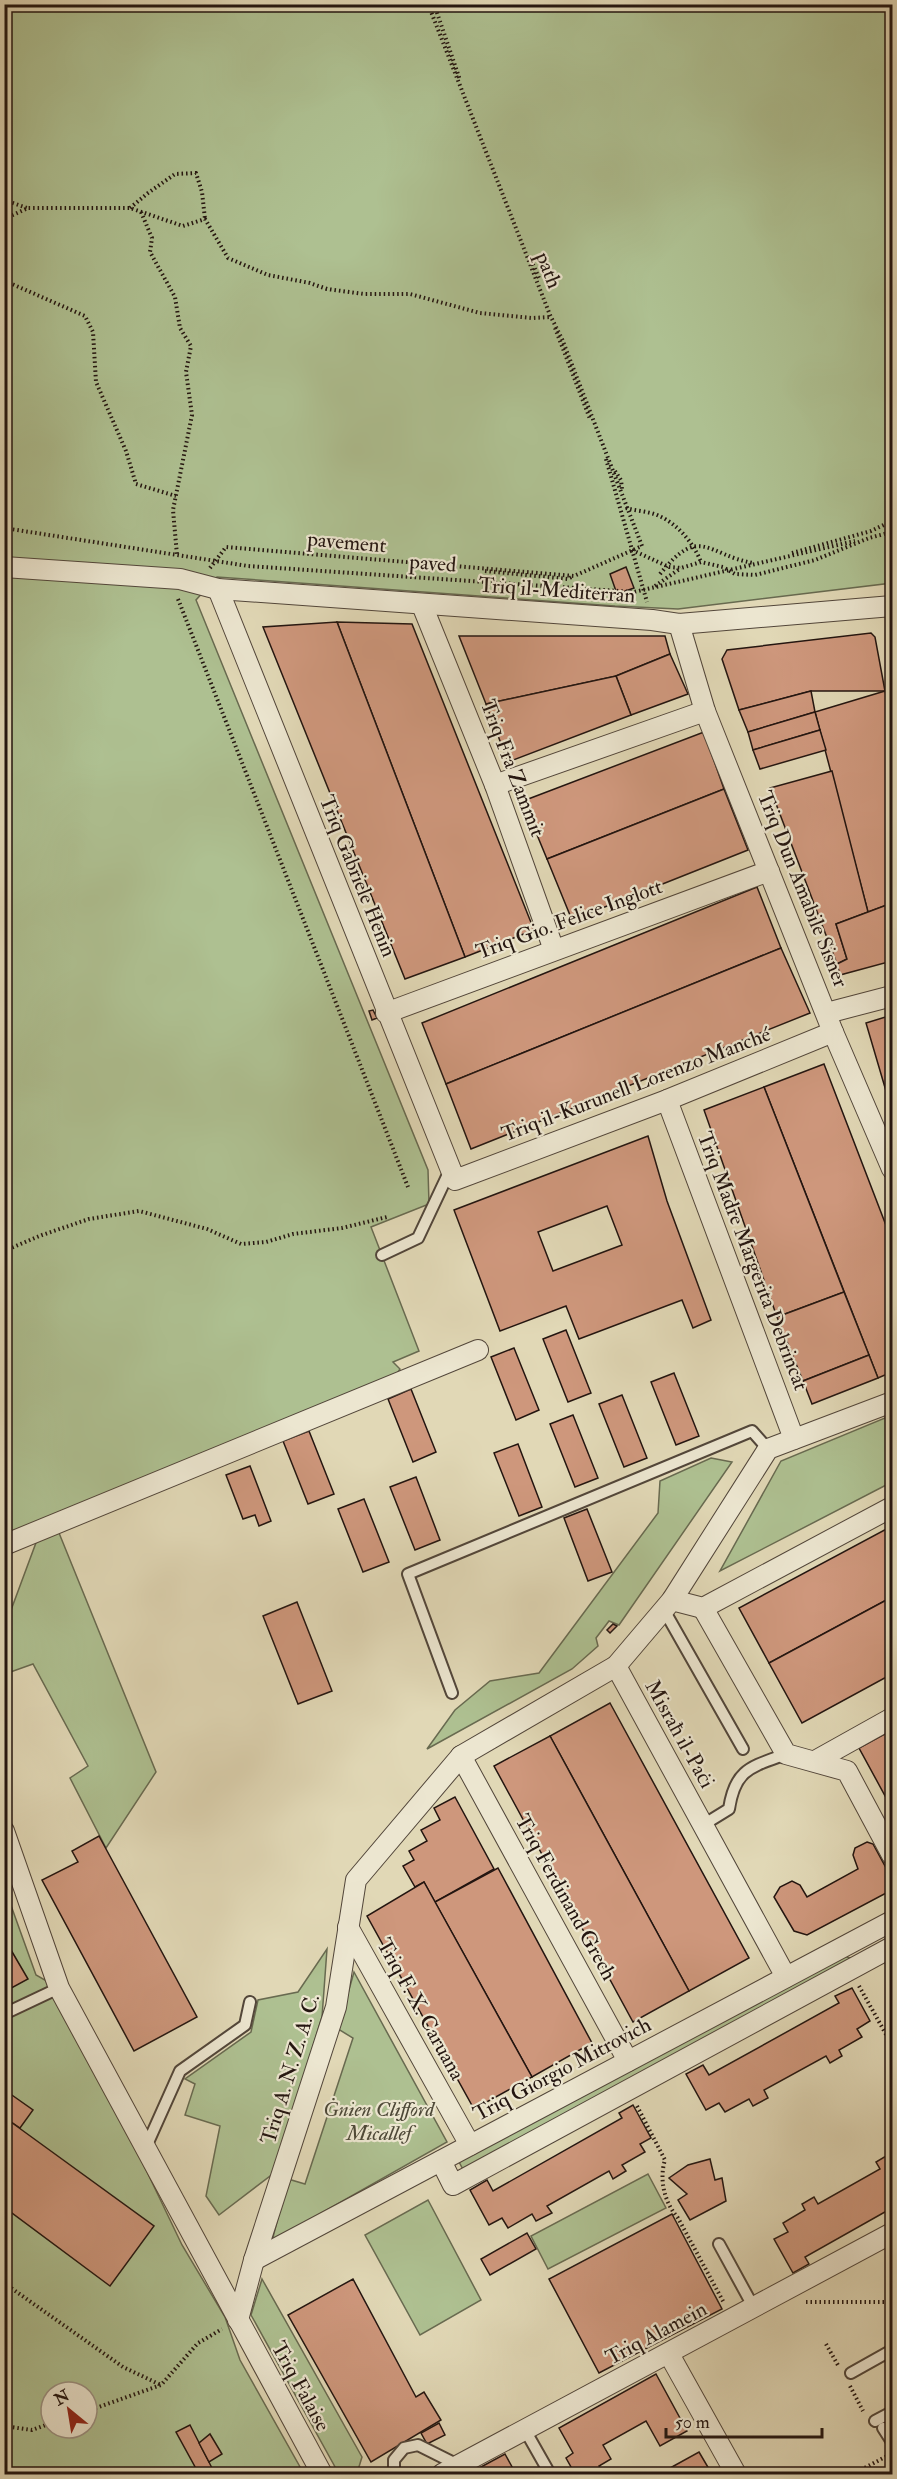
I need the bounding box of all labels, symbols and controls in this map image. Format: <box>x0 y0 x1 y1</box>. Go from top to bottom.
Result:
street label: path <box>529 247 568 292</box>
street label: pavement <box>305 526 388 559</box>
street label: paved <box>408 548 458 579</box>
street label: Triq il-Mediterran <box>478 572 636 609</box>
street label: Triq Fra Zammit <box>474 696 551 841</box>
street label: Triq Dun Amabile Sisner <box>751 787 854 992</box>
street label: Triq Gabriele Henin <box>313 791 402 961</box>
street label: Triq Gio. Felice Inglott <box>472 873 666 966</box>
street label: Triq il-Kurunell Lorenzo Manché <box>498 1021 775 1148</box>
street label: Triq Madre Margerita Debrincat <box>691 1128 815 1395</box>
street label: Misraħ il-Paċi <box>639 1675 721 1793</box>
street label: Triq Ferdinand Grech <box>509 1809 622 1985</box>
street label: Triq F. X. Caruana <box>370 1934 471 2085</box>
street label: Triq A. N. Z. A. C. <box>255 1991 326 2148</box>
street label: Triq Giorgio Mitrovich <box>469 2011 656 2128</box>
park label: Ġnien Clifford Micallef <box>324 2096 435 2147</box>
street label: Triq Alamein <box>601 2295 712 2371</box>
street label: Triq Falaise <box>265 2336 336 2436</box>
north arrow <box>39 2380 99 2440</box>
text: N <box>50 2385 74 2411</box>
scale bar <box>666 2401 822 2439</box>
text: 50 m <box>675 2411 710 2434</box>

